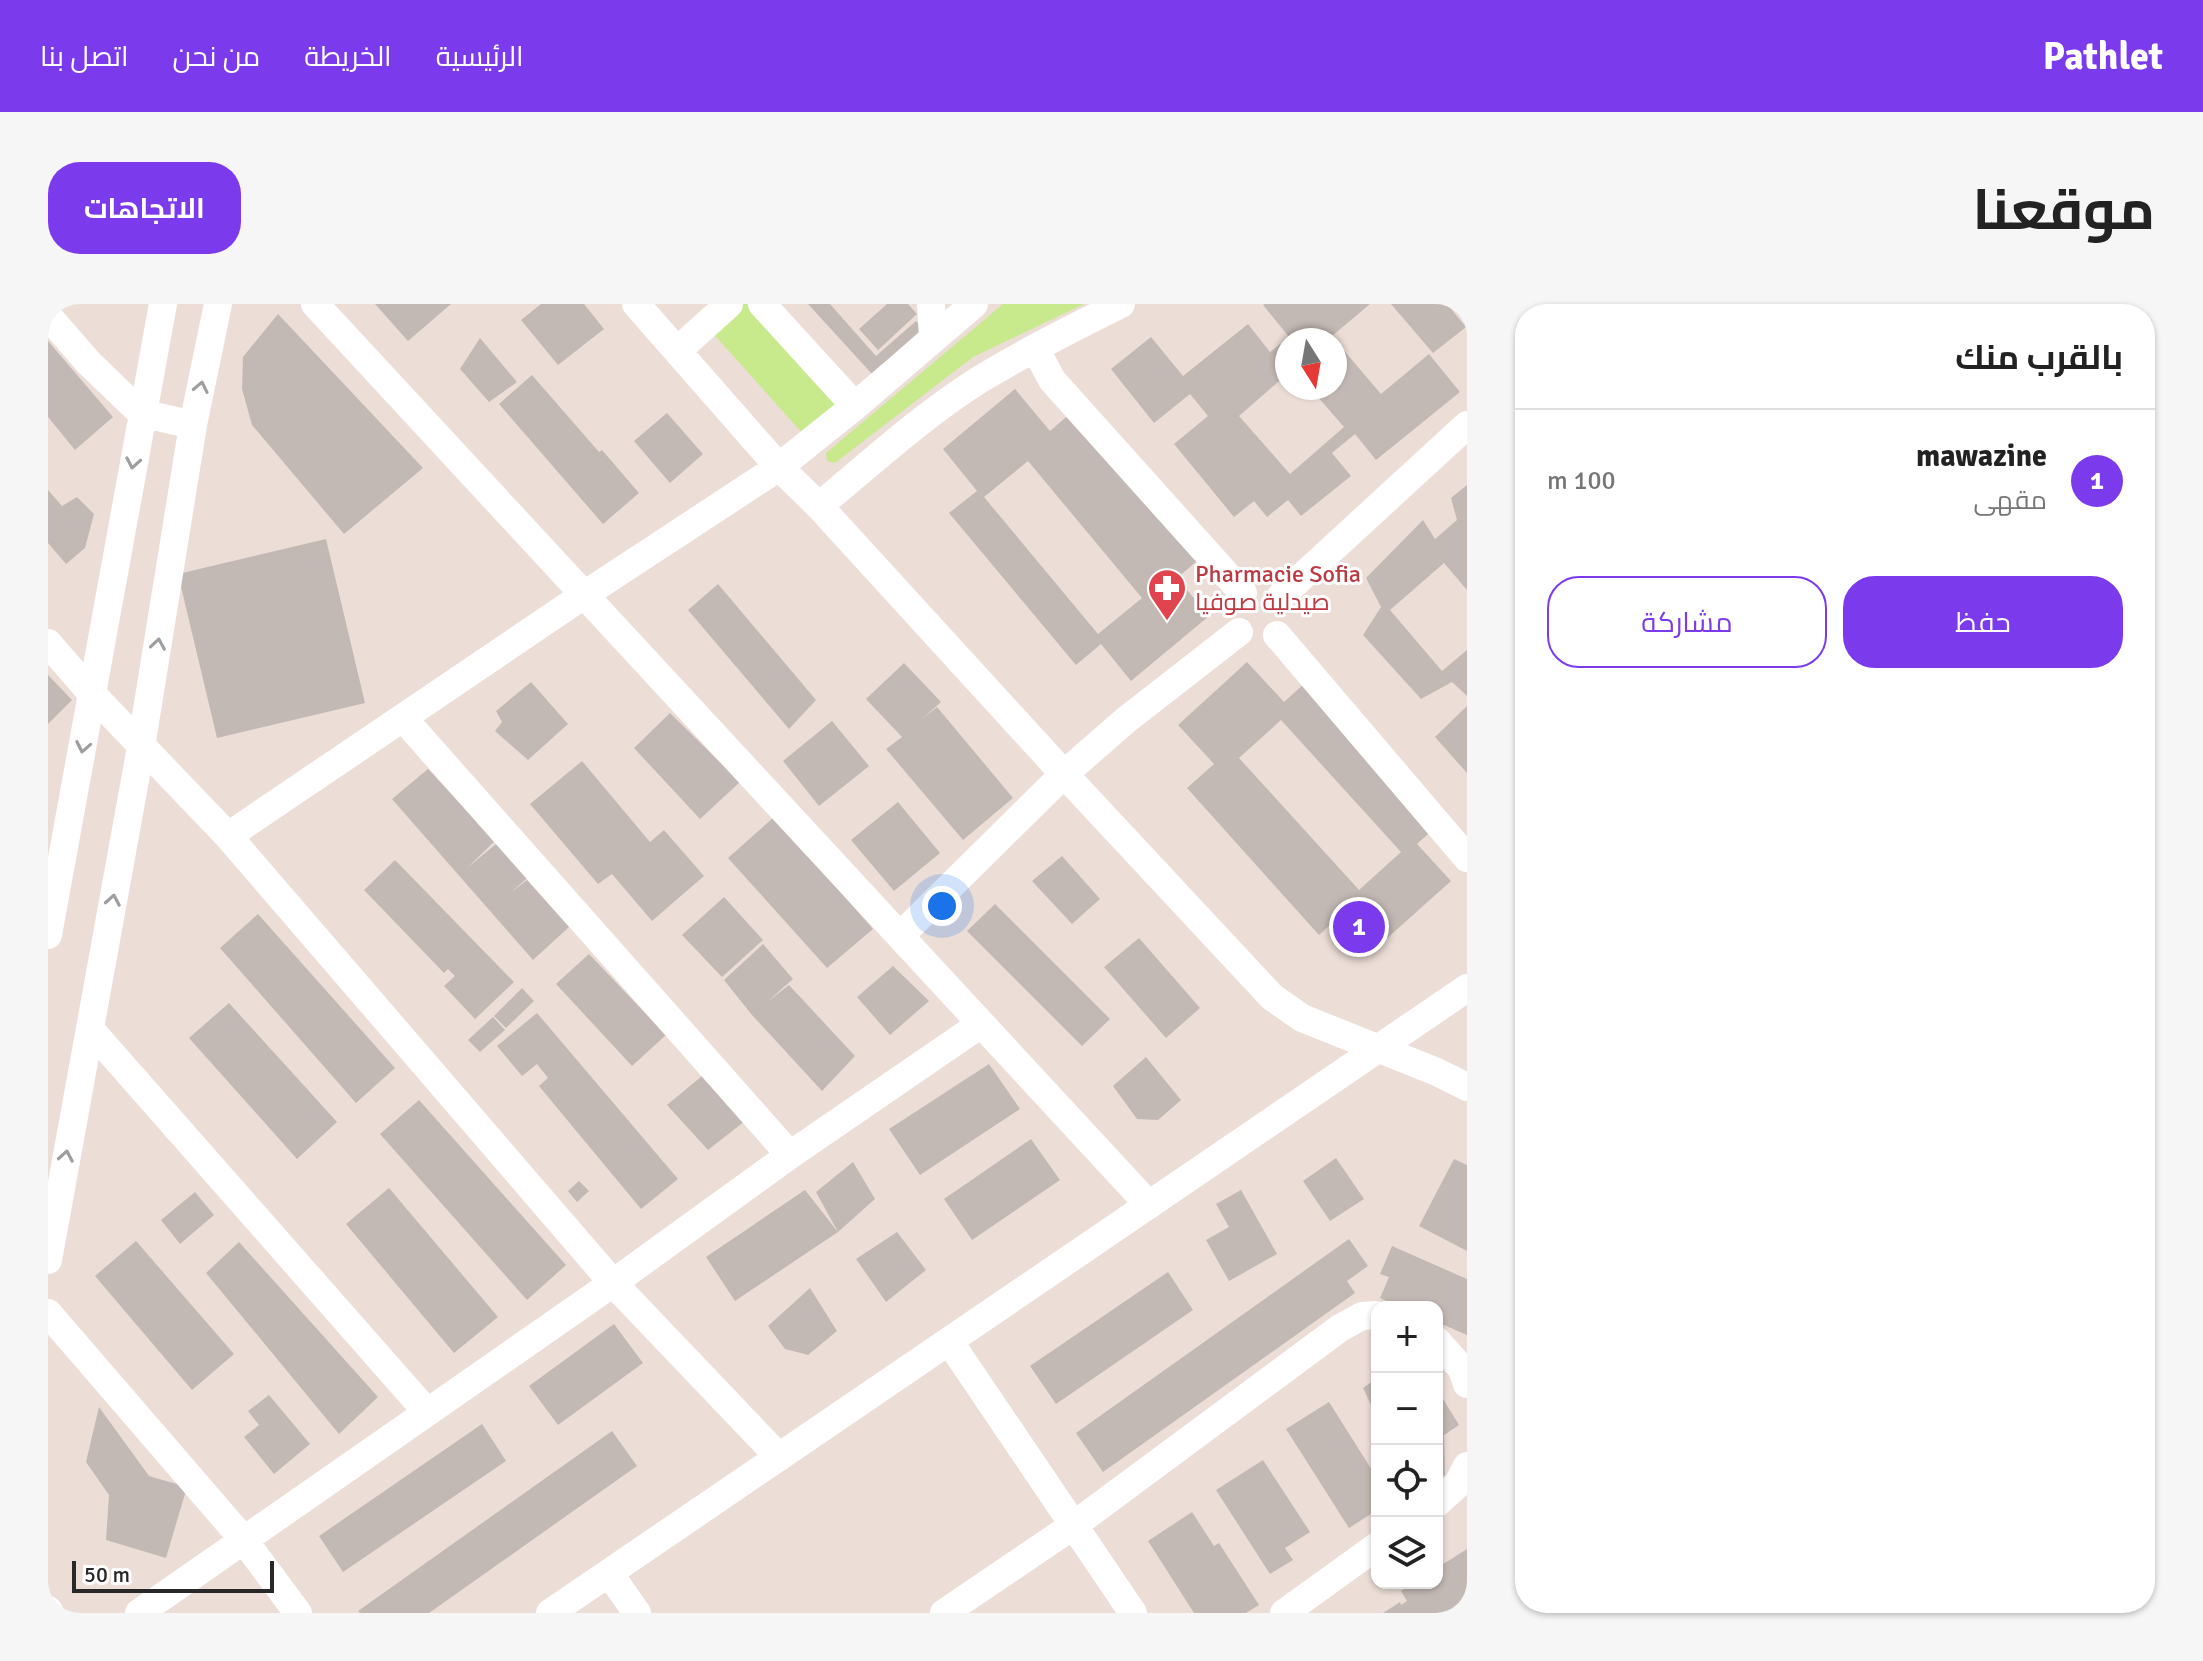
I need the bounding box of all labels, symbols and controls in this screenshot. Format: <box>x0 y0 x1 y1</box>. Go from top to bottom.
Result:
text: Pathlet <box>2043 33 2163 80</box>
text: اتصل بنا <box>40 40 129 74</box>
text: من نحن <box>173 40 260 74</box>
text: الخريطة <box>304 40 392 74</box>
text: الرئيسية <box>436 40 523 74</box>
button: الاتجاهات <box>48 162 241 254</box>
text: موقعنا <box>1972 176 2155 245</box>
north arrow <box>1275 328 1347 400</box>
text: بالقرب منك <box>1955 337 2123 379</box>
one-way arrow <box>191 381 208 394</box>
text: mawazine <box>1916 438 2047 475</box>
one-way arrow <box>125 456 142 470</box>
text: 100 m <box>1547 465 1616 497</box>
text: 1 <box>2090 465 2104 497</box>
text: مقهى <box>1974 485 2047 517</box>
place label: Pharmacie Sofia صيدلية صوفيا <box>1195 559 1361 617</box>
pharmacy icon: Pharmacie Sofia صيدلية صوفيا <box>1146 567 1188 622</box>
button: مشاركة <box>1547 576 1827 668</box>
button: حفظ <box>1843 576 2123 668</box>
one-way arrow <box>149 637 166 651</box>
one-way arrow <box>75 740 92 753</box>
your location <box>922 886 962 926</box>
one-way arrow <box>104 893 121 907</box>
pin: 1 <box>1333 897 1385 957</box>
one-way arrow <box>57 1149 74 1162</box>
map controls <box>1371 1301 1443 1589</box>
button: + <box>1371 1301 1443 1373</box>
button: − <box>1371 1373 1443 1445</box>
button: locate <box>1371 1445 1443 1517</box>
button: layers <box>1371 1517 1443 1589</box>
scale bar <box>72 1557 274 1593</box>
text: 50 m <box>84 1561 130 1588</box>

